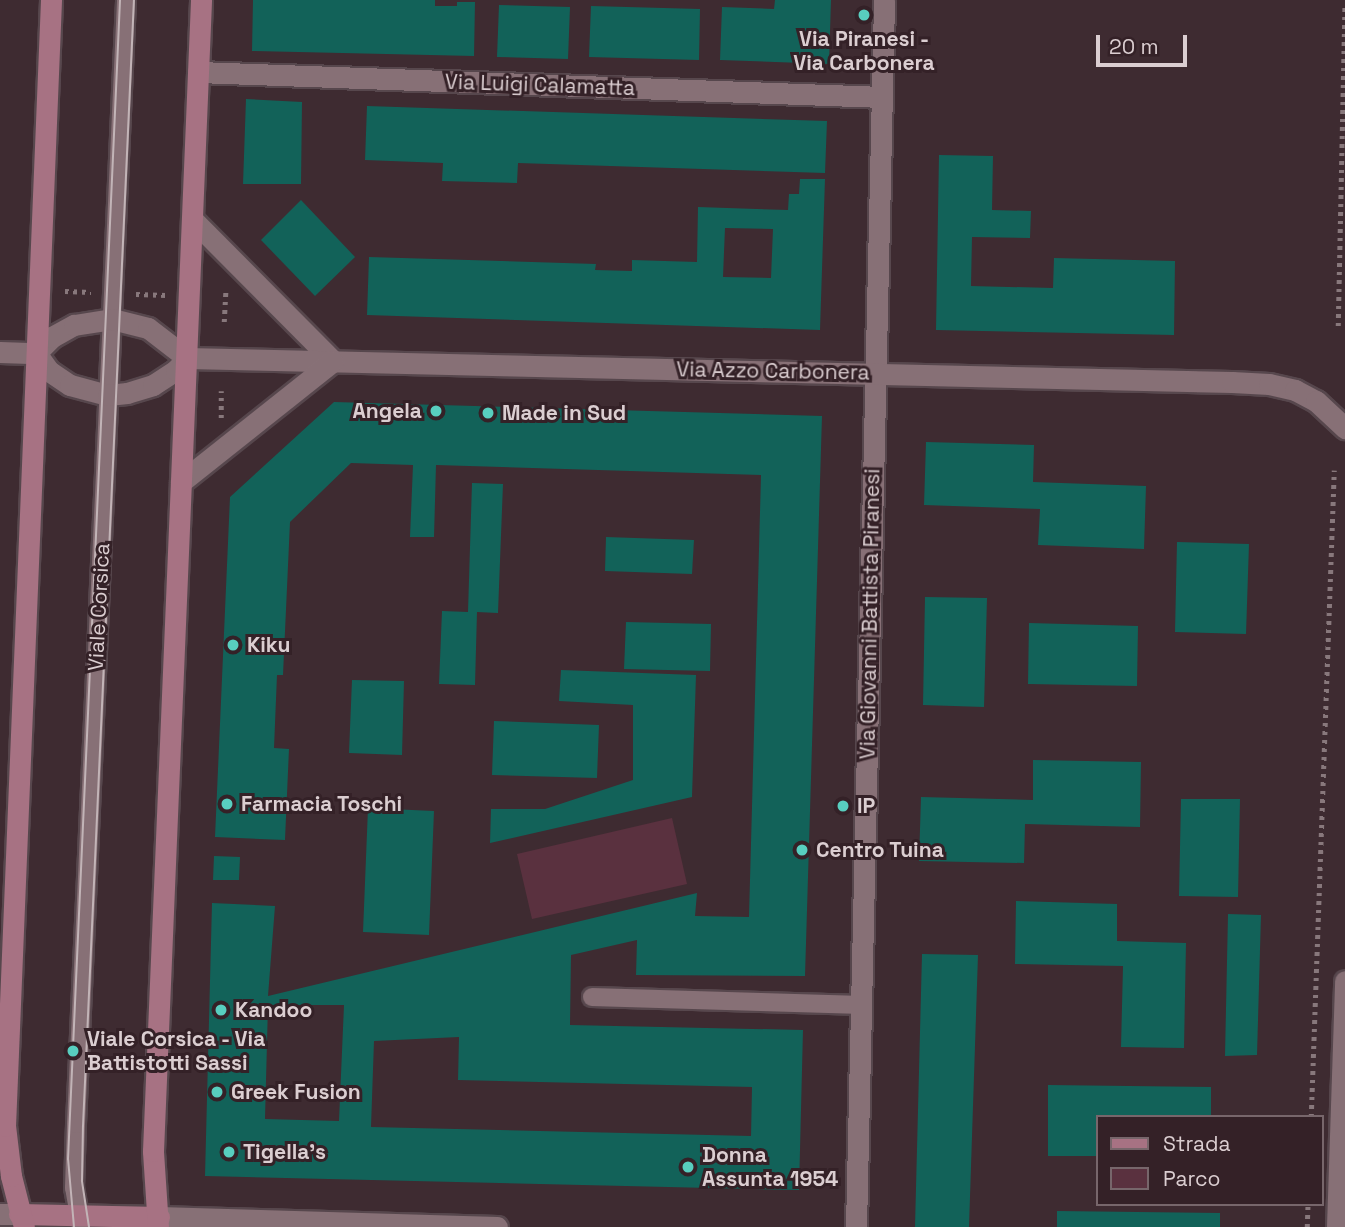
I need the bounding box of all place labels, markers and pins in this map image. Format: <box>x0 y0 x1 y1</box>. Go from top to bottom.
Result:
marker: Via Piranesi - Via Carbonera <box>856 7 872 23</box>
place label: Via Piranesi - Via Carbonera <box>793 26 935 76</box>
place label: Angela <box>353 398 422 424</box>
place label: Made in Sud <box>502 400 626 426</box>
marker: Angela <box>428 403 444 419</box>
marker: Made in Sud <box>480 405 496 421</box>
place label: Kiku <box>247 632 291 658</box>
marker: Kiku <box>225 637 241 653</box>
place label: Farmacia Toschi <box>241 791 403 817</box>
place label: IP <box>857 793 875 819</box>
marker: Farmacia Toschi <box>219 796 235 812</box>
marker: IP <box>835 798 851 814</box>
place label: Centro Tuina <box>816 837 944 863</box>
marker: Centro Tuina <box>794 842 810 858</box>
place label: Kandoo <box>235 997 312 1023</box>
marker: Kandoo <box>213 1002 229 1018</box>
place label: Viale Corsica - Via Battistotti Sassi <box>87 1026 267 1076</box>
marker: Viale Corsica - Via Battistotti Sassi <box>65 1043 81 1059</box>
place label: Greek Fusion <box>231 1079 361 1105</box>
marker: Greek Fusion <box>209 1084 225 1100</box>
place label: Tigella's <box>243 1139 326 1165</box>
place label: Donna Assunta 1954 <box>702 1142 838 1192</box>
marker: Tigella's <box>221 1144 237 1160</box>
marker: Donna Assunta 1954 <box>680 1159 696 1175</box>

